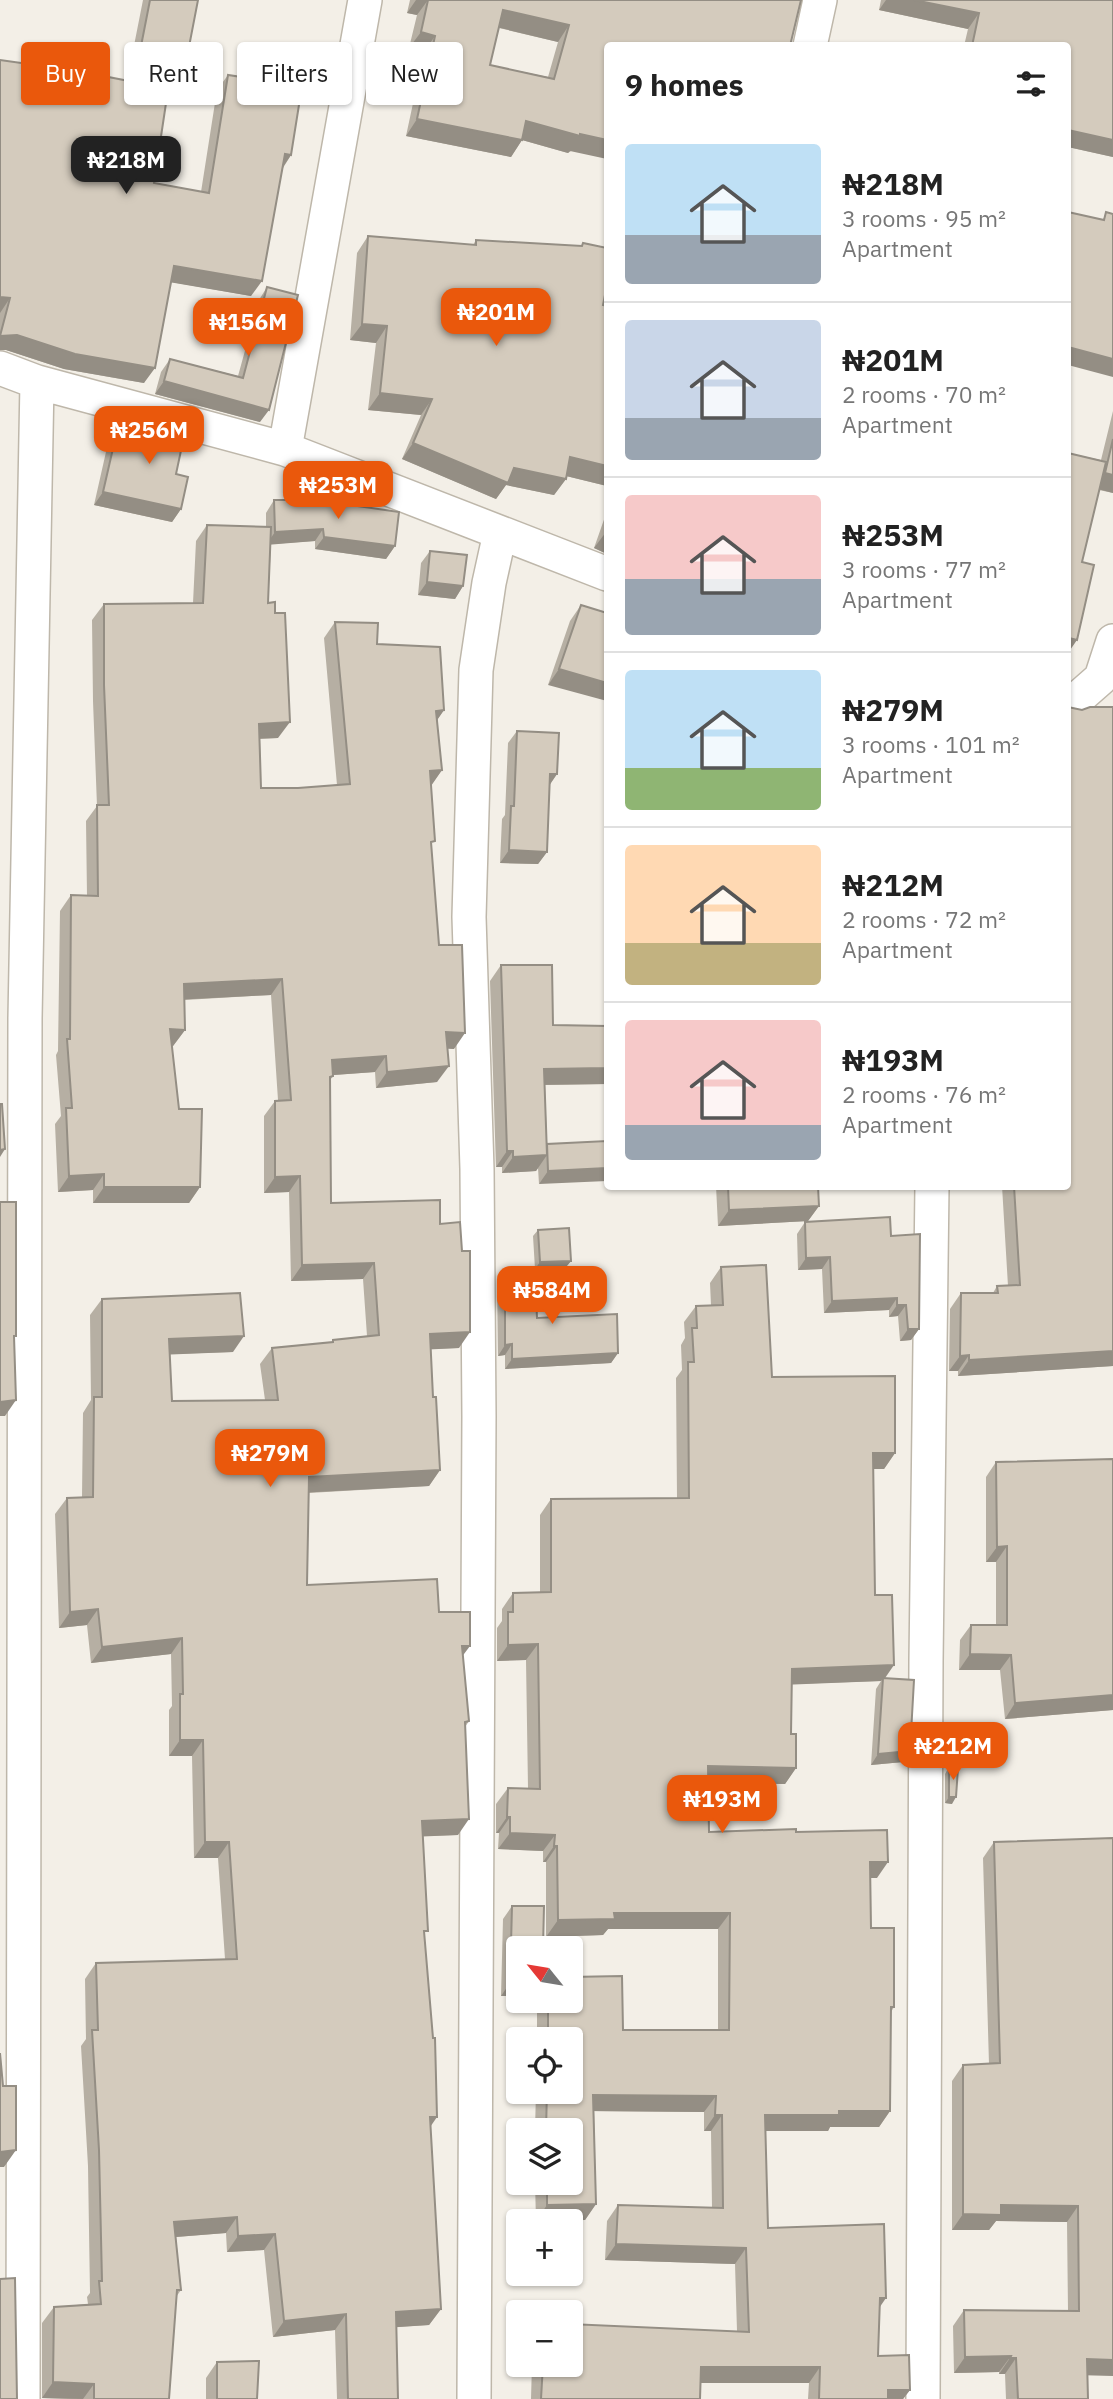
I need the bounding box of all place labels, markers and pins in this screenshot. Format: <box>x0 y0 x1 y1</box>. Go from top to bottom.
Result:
pin: ₦218M <box>77 136 175 196</box>
pin: ₦201M <box>447 288 545 348</box>
pin: ₦156M <box>199 298 297 358</box>
pin: ₦256M <box>100 406 198 466</box>
pin: ₦253M <box>289 462 387 521</box>
pin: ₦584M <box>503 1266 601 1326</box>
pin: ₦279M <box>221 1430 319 1489</box>
pin: ₦212M <box>904 1722 1002 1782</box>
pin: ₦193M <box>673 1776 771 1835</box>

